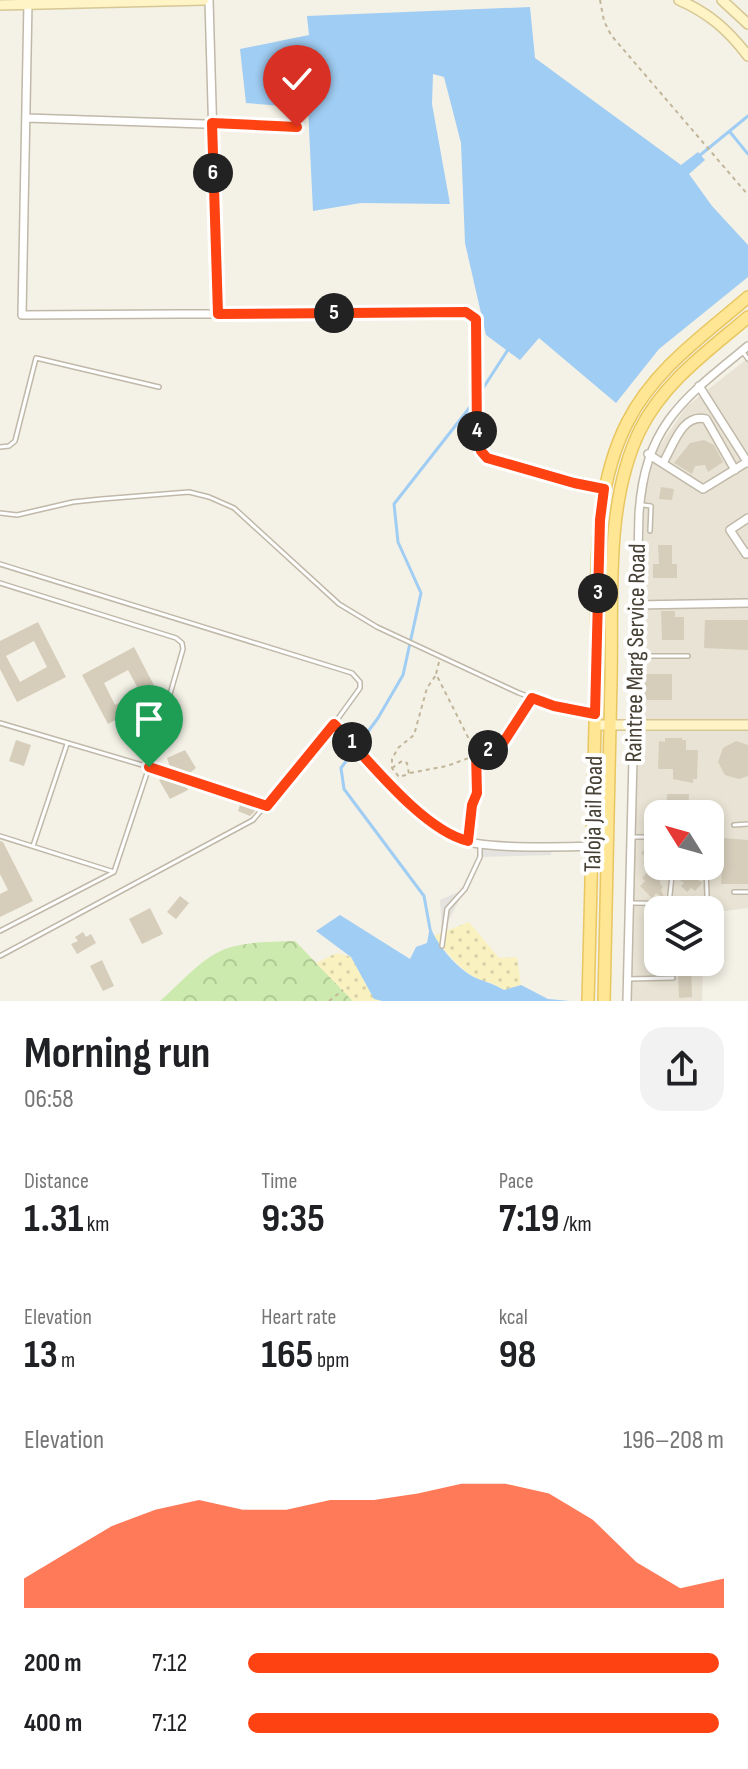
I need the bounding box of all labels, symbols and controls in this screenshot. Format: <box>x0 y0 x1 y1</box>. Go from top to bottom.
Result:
pin <box>263 45 331 127</box>
icon: check <box>275 57 319 101</box>
pin: 6 <box>193 153 233 193</box>
text: 6 <box>208 159 218 186</box>
pin: 5 <box>314 293 354 333</box>
text: 5 <box>329 299 339 326</box>
pin: 4 <box>457 411 497 451</box>
text: 4 <box>472 417 482 444</box>
street label: Raintree Marg Service Road <box>619 543 652 763</box>
pin: 3 <box>578 573 618 613</box>
text: 3 <box>593 579 603 606</box>
pin <box>115 685 183 767</box>
icon: arrive <box>127 697 171 741</box>
pin: 1 <box>332 722 372 762</box>
text: 1 <box>348 728 356 755</box>
pin: 2 <box>468 730 508 770</box>
text: 2 <box>483 736 493 763</box>
street label: Taloja Jail Road <box>578 756 609 872</box>
north arrow <box>644 800 724 880</box>
map controls <box>644 800 724 976</box>
button: layers <box>644 896 724 976</box>
text: Morning run <box>24 1027 210 1080</box>
button: share <box>640 1027 724 1111</box>
text: 06:58 <box>24 1084 74 1115</box>
text: Distance <box>24 1168 89 1195</box>
text: Time <box>261 1168 297 1195</box>
text: Pace <box>499 1168 534 1195</box>
text: 1.31 <box>24 1195 83 1243</box>
text: 9:35 <box>261 1195 325 1243</box>
text: 7:19 <box>499 1195 560 1243</box>
text: km <box>83 1211 109 1238</box>
text: /km <box>560 1211 592 1238</box>
text: Elevation <box>24 1304 92 1331</box>
text: Heart rate <box>261 1304 336 1331</box>
text: kcal <box>499 1304 528 1331</box>
text: 13 <box>24 1331 58 1379</box>
text: 165 <box>261 1331 313 1379</box>
text: 98 <box>499 1331 537 1379</box>
text: m <box>58 1347 75 1374</box>
text: bpm <box>313 1347 349 1374</box>
text: Elevation <box>24 1425 104 1456</box>
text: 196–208 m <box>623 1425 724 1456</box>
text: 200 m <box>24 1648 81 1679</box>
text: 7:12 <box>152 1648 187 1679</box>
text: 400 m <box>24 1708 82 1739</box>
text: 7:12 <box>152 1708 187 1739</box>

